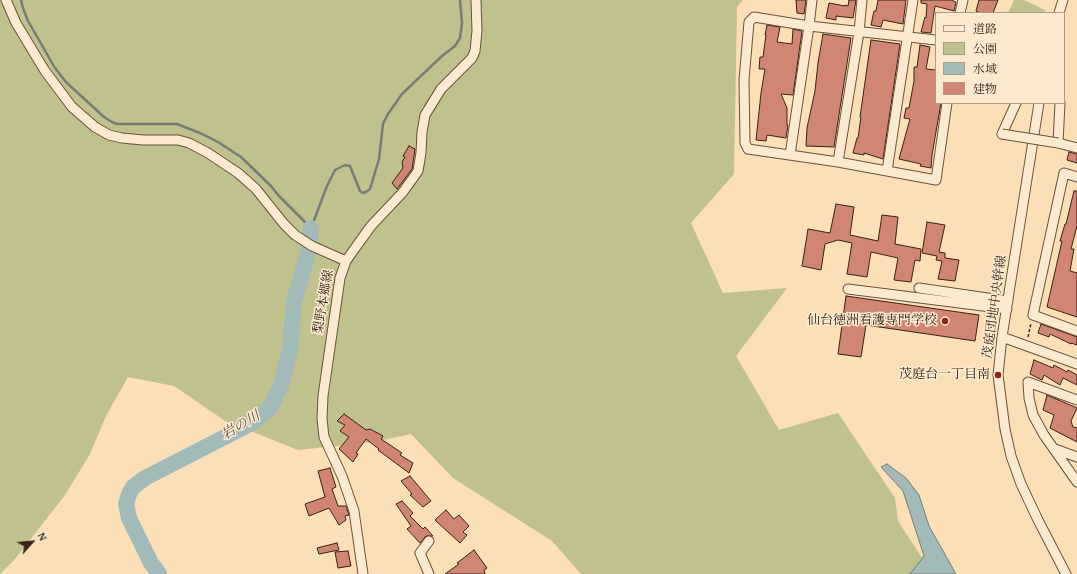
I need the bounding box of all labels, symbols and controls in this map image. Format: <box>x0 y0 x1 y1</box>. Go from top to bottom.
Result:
legend <box>935 12 1065 104</box>
text: 道路 <box>973 20 997 37</box>
text: 公園 <box>973 40 997 57</box>
text: 水域 <box>973 60 997 77</box>
text: 建物 <box>973 80 997 97</box>
street label: 茂庭団地中央幹線 <box>980 254 1010 360</box>
street label: 梨野本郷線 <box>311 269 337 335</box>
place label: 仙台徳洲看護専門学校 <box>807 313 937 329</box>
marker: 仙台徳洲看護専門学校 <box>940 316 950 326</box>
place label: 茂庭台一丁目南 <box>899 367 990 383</box>
marker: 茂庭台一丁目南 <box>993 370 1003 380</box>
water label: 岩の川 <box>219 408 263 444</box>
north arrow <box>12 522 52 562</box>
text: N <box>34 530 51 543</box>

